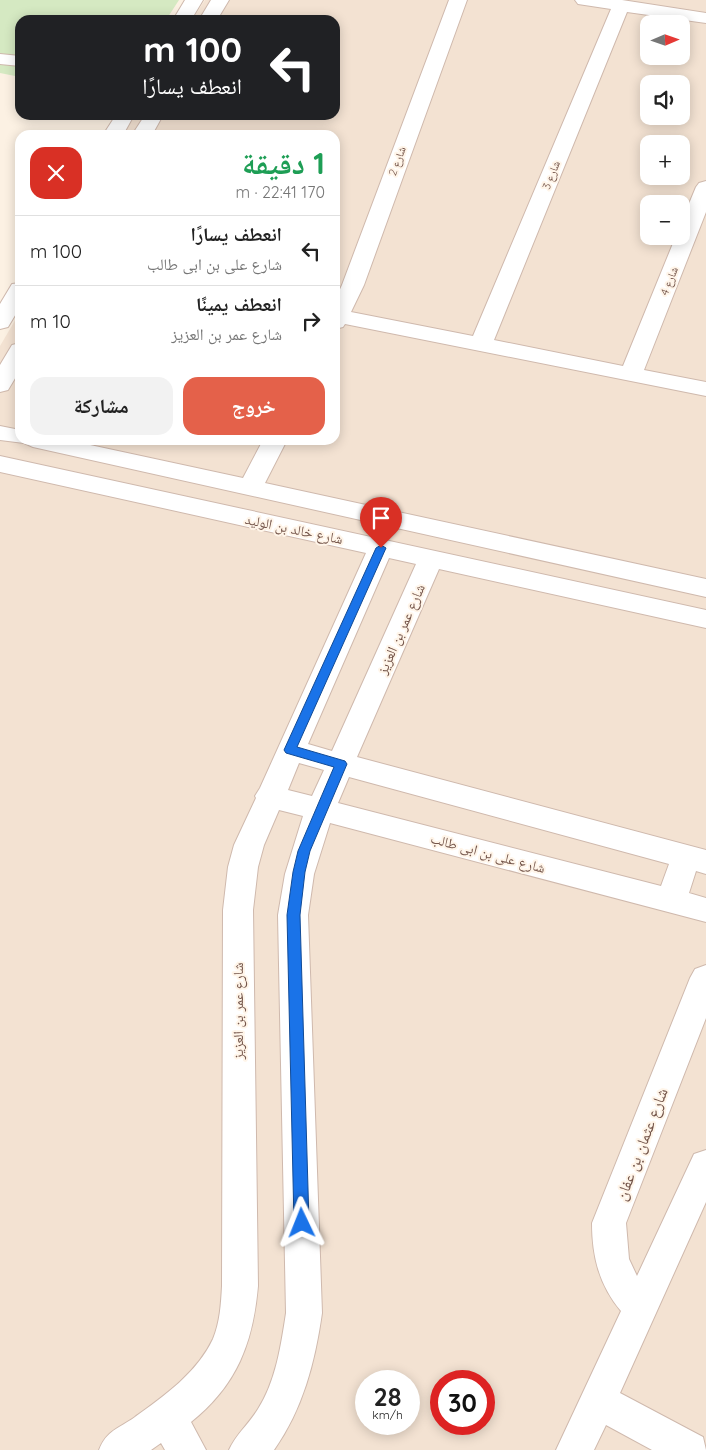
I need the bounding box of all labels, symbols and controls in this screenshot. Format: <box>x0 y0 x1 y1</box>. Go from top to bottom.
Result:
north arrow <box>640 15 690 65</box>
map controls <box>640 15 690 245</box>
text: 100 m <box>143 27 242 71</box>
icon: left <box>260 35 325 100</box>
text: انعطف يسارًا <box>142 72 242 100</box>
button: sound <box>640 75 690 125</box>
button: + <box>640 135 690 185</box>
text: 1 دقيقة <box>242 144 325 182</box>
street label: شارع 2 <box>385 144 409 178</box>
button: close <box>30 147 82 199</box>
street label: شارع 3 <box>539 159 563 191</box>
text: 170 m · 22:41 <box>236 182 325 202</box>
button: − <box>640 195 690 245</box>
text: انعطف يسارًا <box>191 222 282 246</box>
icon: left <box>297 237 325 265</box>
text: 100 m <box>30 239 82 263</box>
text: شارع على بن ابى طالب <box>147 254 282 274</box>
street label: شارع 4 <box>657 265 681 297</box>
text: انعطف يمينًا <box>196 292 282 316</box>
icon: right <box>297 307 325 335</box>
text: 10 m <box>30 309 71 333</box>
text: شارع عمر بن العزيز <box>171 324 282 344</box>
button: مشاركة <box>30 377 173 435</box>
button: خروج <box>183 377 325 435</box>
pin <box>360 497 402 548</box>
icon: arrive <box>367 504 395 532</box>
street label: شارع خالد بن الوليد <box>243 510 345 549</box>
street label: شارع عمر بن العزيز <box>373 581 430 678</box>
street label: شارع على بن ابى طالب <box>428 829 547 878</box>
street label: شارع عمر بن العزيز <box>229 963 248 1060</box>
street label: شارع عثمان بن عفان <box>610 1085 673 1203</box>
position arrow <box>275 1196 327 1248</box>
speed limit sign: 30 <box>430 1370 495 1435</box>
text: 28 <box>374 1381 401 1412</box>
text: km/h <box>372 1407 403 1422</box>

